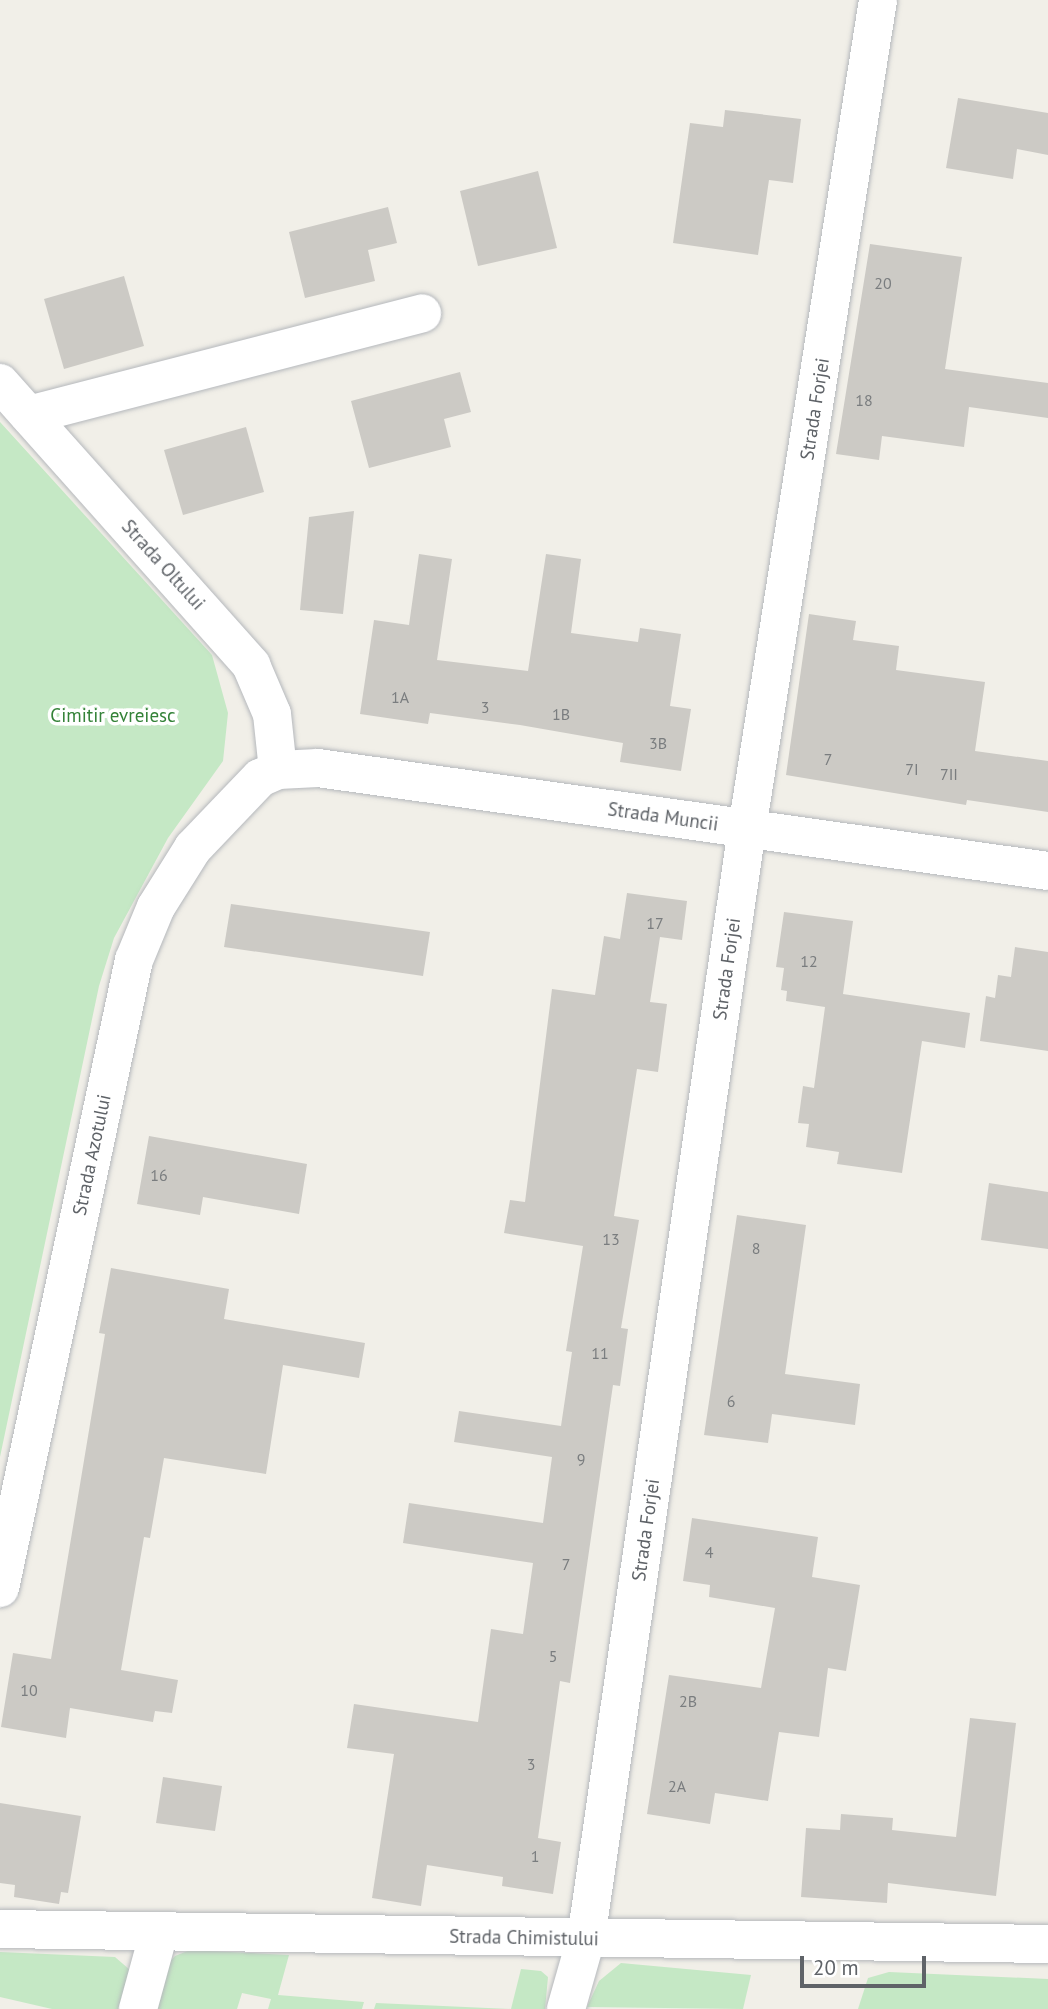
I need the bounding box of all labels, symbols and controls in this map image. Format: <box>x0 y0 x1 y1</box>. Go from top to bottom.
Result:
house number: 20 <box>874 273 892 293</box>
street label: Strada Forjei <box>796 356 834 462</box>
house number: 18 <box>855 390 873 410</box>
street label: Strada Oltului <box>117 515 209 615</box>
house number: 1A <box>391 687 409 707</box>
house number: 3 <box>481 697 489 717</box>
house number: 1B <box>552 704 570 724</box>
park label: Cimitir evreiesc <box>50 705 176 727</box>
house number: 3B <box>649 733 667 753</box>
house number: 7 <box>824 749 832 769</box>
house number: 7I <box>905 759 919 779</box>
house number: 7II <box>940 764 958 784</box>
street label: Strada Muncii <box>606 798 720 836</box>
house number: 17 <box>646 913 664 933</box>
street label: Strada Forjei <box>709 916 745 1022</box>
house number: 12 <box>800 951 818 971</box>
street label: Strada Azotului <box>68 1092 116 1218</box>
house number: 16 <box>150 1165 168 1185</box>
house number: 13 <box>602 1229 620 1249</box>
house number: 8 <box>752 1238 760 1258</box>
house number: 11 <box>591 1343 609 1363</box>
house number: 6 <box>727 1391 735 1411</box>
house number: 9 <box>577 1449 585 1469</box>
street label: Strada Forjei <box>628 1477 664 1583</box>
house number: 4 <box>705 1542 713 1562</box>
house number: 7 <box>562 1554 570 1574</box>
house number: 5 <box>549 1646 557 1666</box>
house number: 10 <box>20 1680 38 1700</box>
house number: 2B <box>679 1691 697 1711</box>
house number: 3 <box>527 1754 535 1774</box>
house number: 2A <box>668 1776 686 1796</box>
house number: 1 <box>531 1846 539 1866</box>
street label: Strada Chimistului <box>449 1925 599 1951</box>
scale bar <box>803 1942 929 1986</box>
text: 20 m <box>813 1954 859 1981</box>

